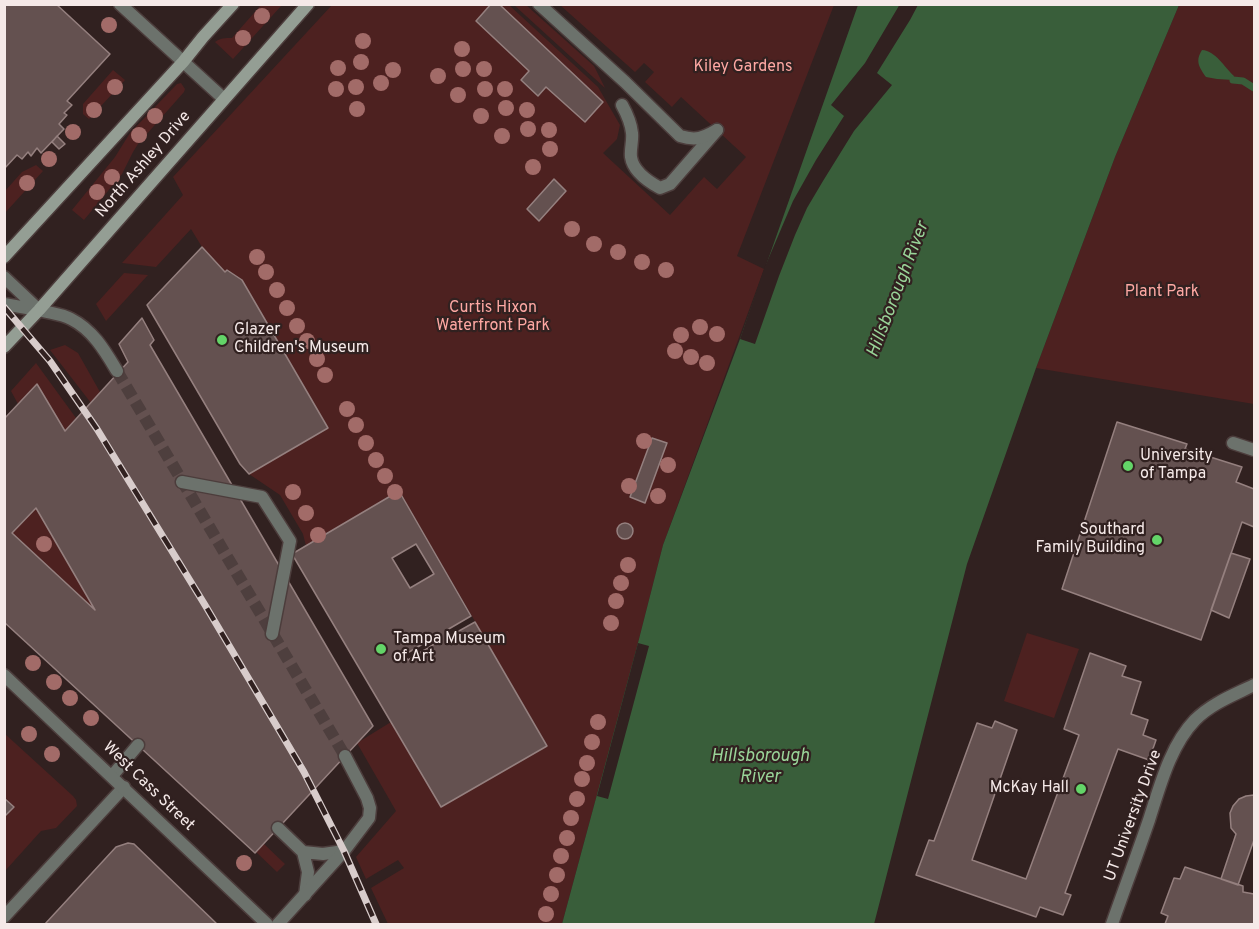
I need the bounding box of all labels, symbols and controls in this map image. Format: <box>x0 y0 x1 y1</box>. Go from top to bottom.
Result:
park label: Kiley Gardens <box>693 58 793 78</box>
street label: North Ashley Drive <box>92 108 196 222</box>
water label: Hillsborough River <box>863 219 935 361</box>
park label: Plant Park <box>1125 283 1199 303</box>
park label: Curtis Hixon Waterfront Park <box>436 299 550 337</box>
place label: Glazer Children's Museum <box>234 321 369 359</box>
marker: Glazer Children's Museum <box>215 333 229 347</box>
place label: University of Tampa <box>1140 447 1213 485</box>
marker: University of Tampa <box>1121 459 1135 473</box>
place label: Southard Family Building <box>1036 521 1145 559</box>
marker: Southard Family Building <box>1150 533 1164 547</box>
place label: Tampa Museum of Art <box>393 630 506 668</box>
marker: Tampa Museum of Art <box>374 642 388 656</box>
street label: West Cass Street <box>98 738 198 836</box>
water label: Hillsborough River <box>711 746 809 789</box>
street label: UT University Drive <box>1101 748 1167 884</box>
place label: McKay Hall <box>990 779 1069 799</box>
marker: McKay Hall <box>1074 782 1088 796</box>

